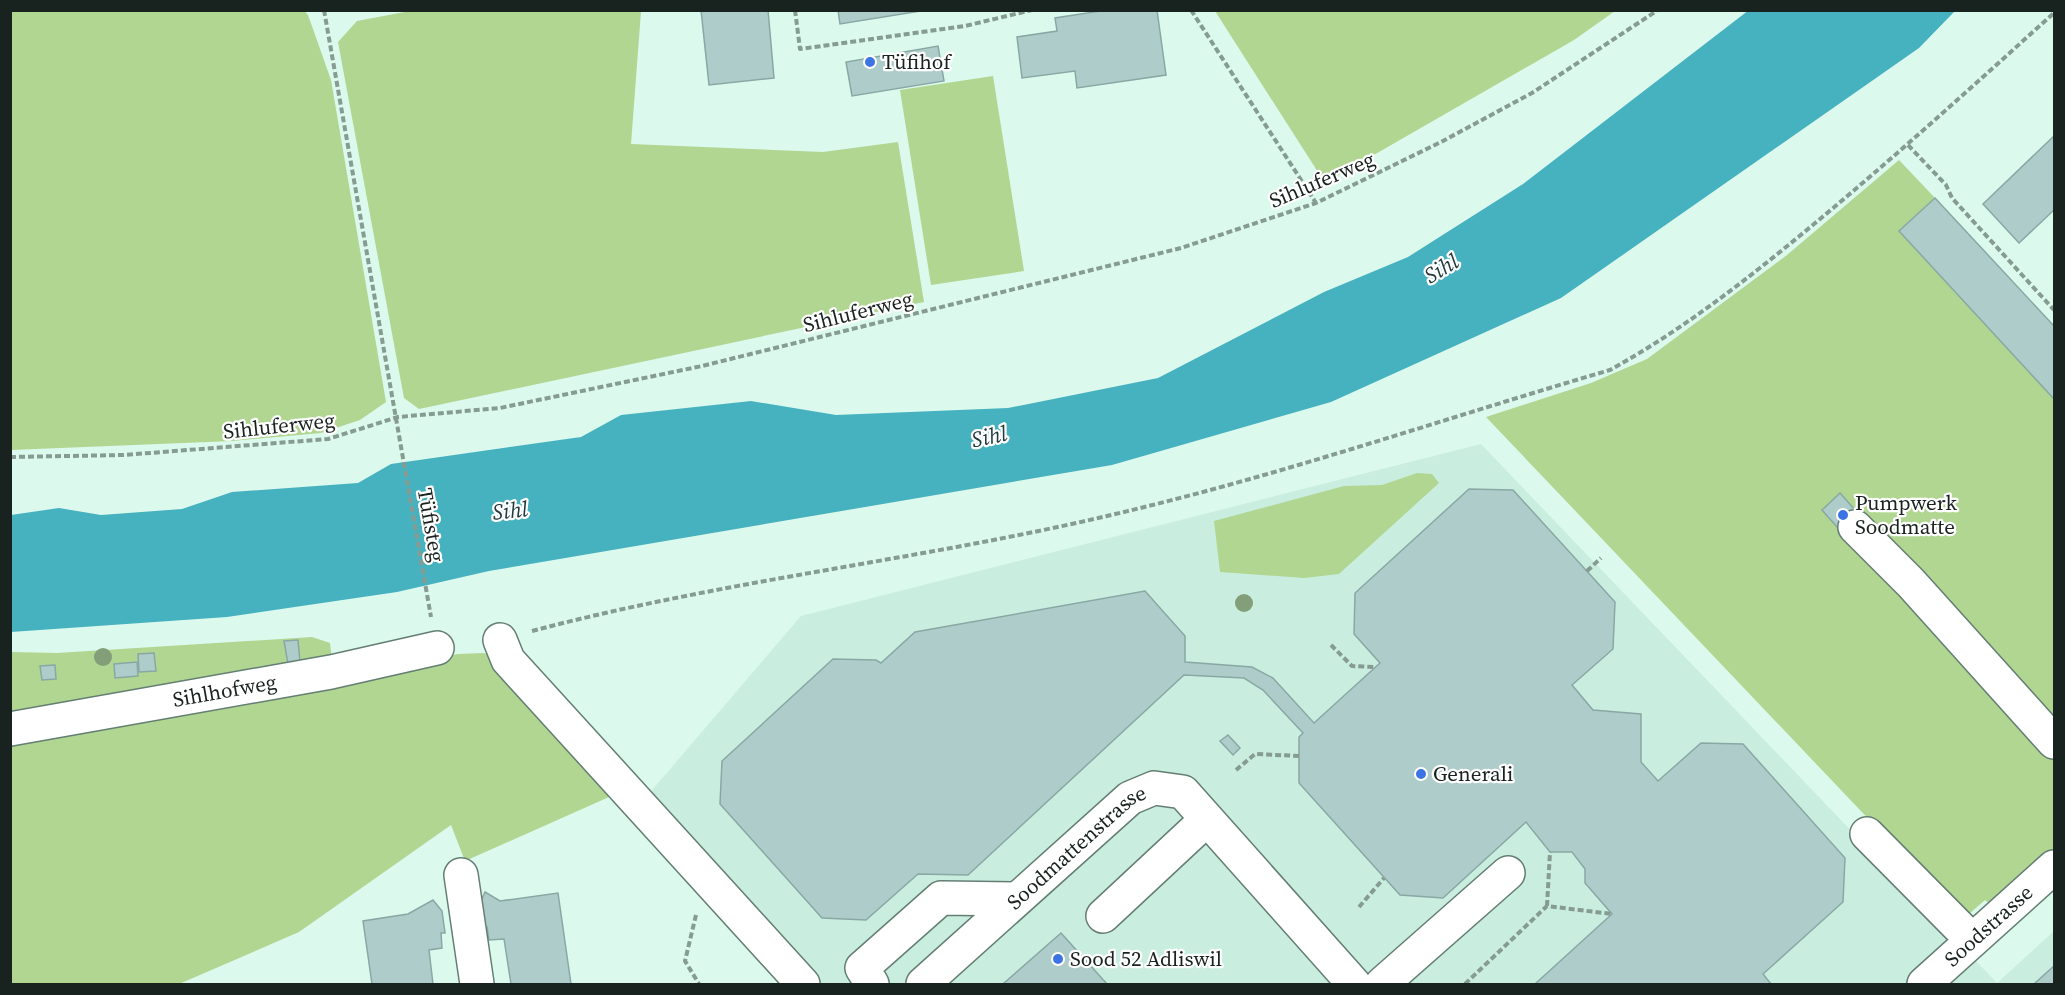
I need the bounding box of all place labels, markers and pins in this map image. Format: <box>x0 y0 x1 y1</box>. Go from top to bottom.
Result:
place label: Tüfihof <box>882 47 952 76</box>
marker: Tüfihof <box>863 55 877 69</box>
place label: Pumpwerk Soodmatte <box>1855 488 1957 541</box>
marker: Pumpwerk Soodmatte <box>1836 508 1850 522</box>
place label: Generali <box>1433 759 1513 788</box>
marker: Generali <box>1414 767 1428 781</box>
place label: Sood 52 Adliswil <box>1070 944 1222 973</box>
marker: Sood 52 Adliswil <box>1051 952 1065 966</box>

